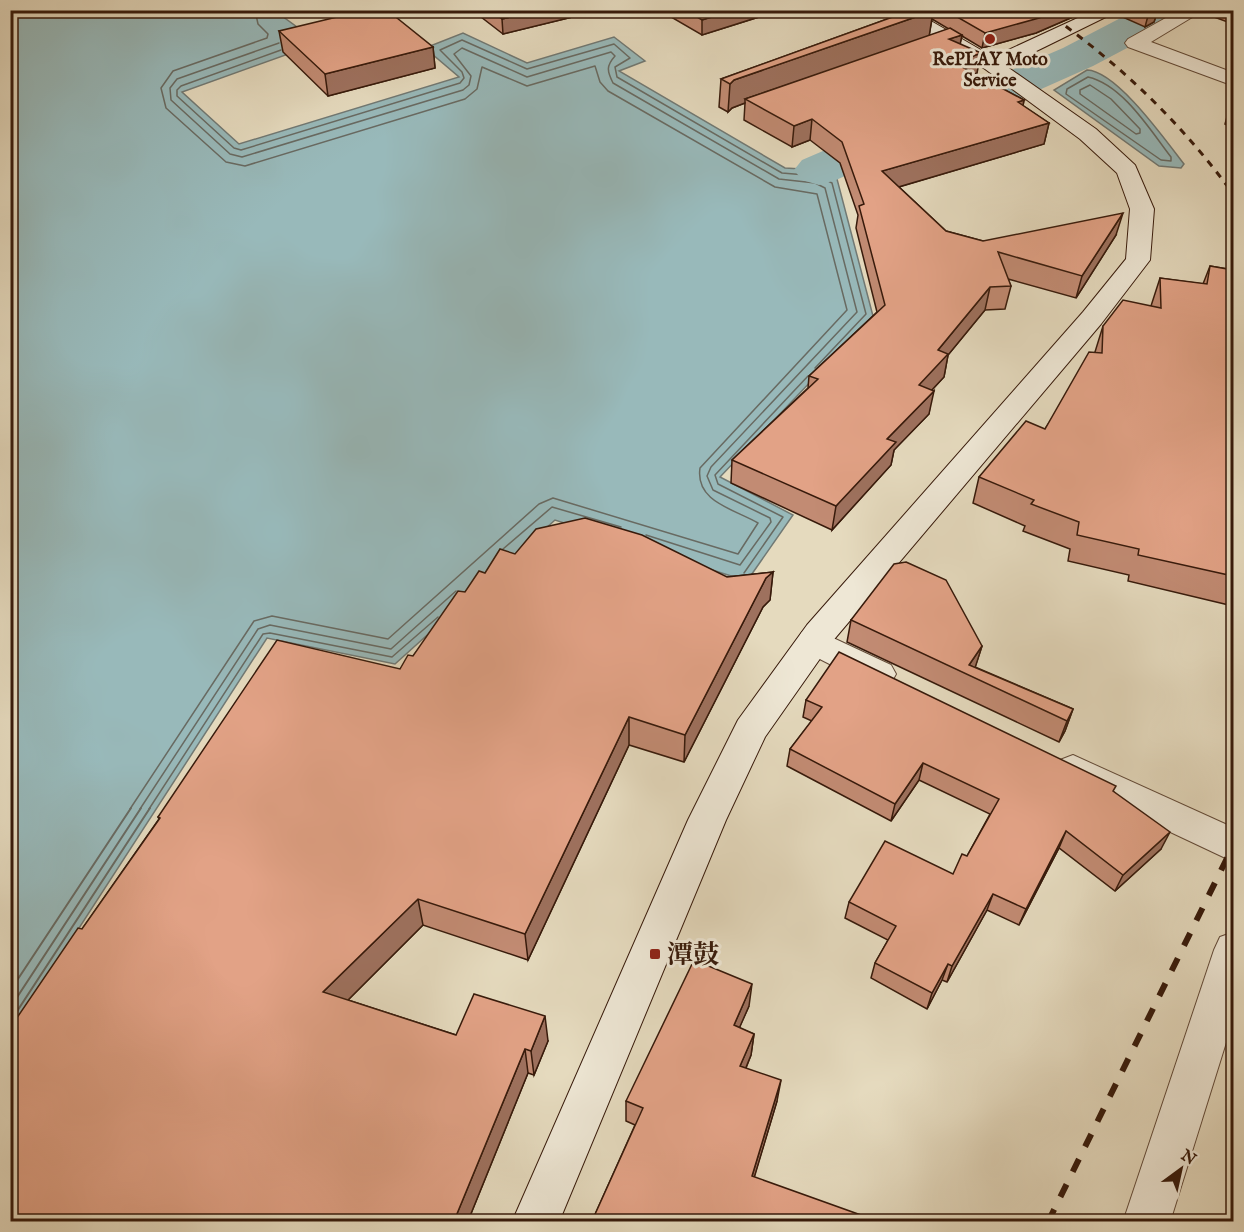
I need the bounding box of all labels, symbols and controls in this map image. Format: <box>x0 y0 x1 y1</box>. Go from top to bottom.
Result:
marker: RePLAY Moto Service <box>983 32 997 46</box>
place label: RePLAY Moto Service <box>932 49 1048 93</box>
place label: 潭鼓 <box>667 939 719 972</box>
marker: 潭鼓 <box>648 947 662 961</box>
north arrow <box>1151 1139 1211 1199</box>
text: N <box>1176 1145 1199 1170</box>

